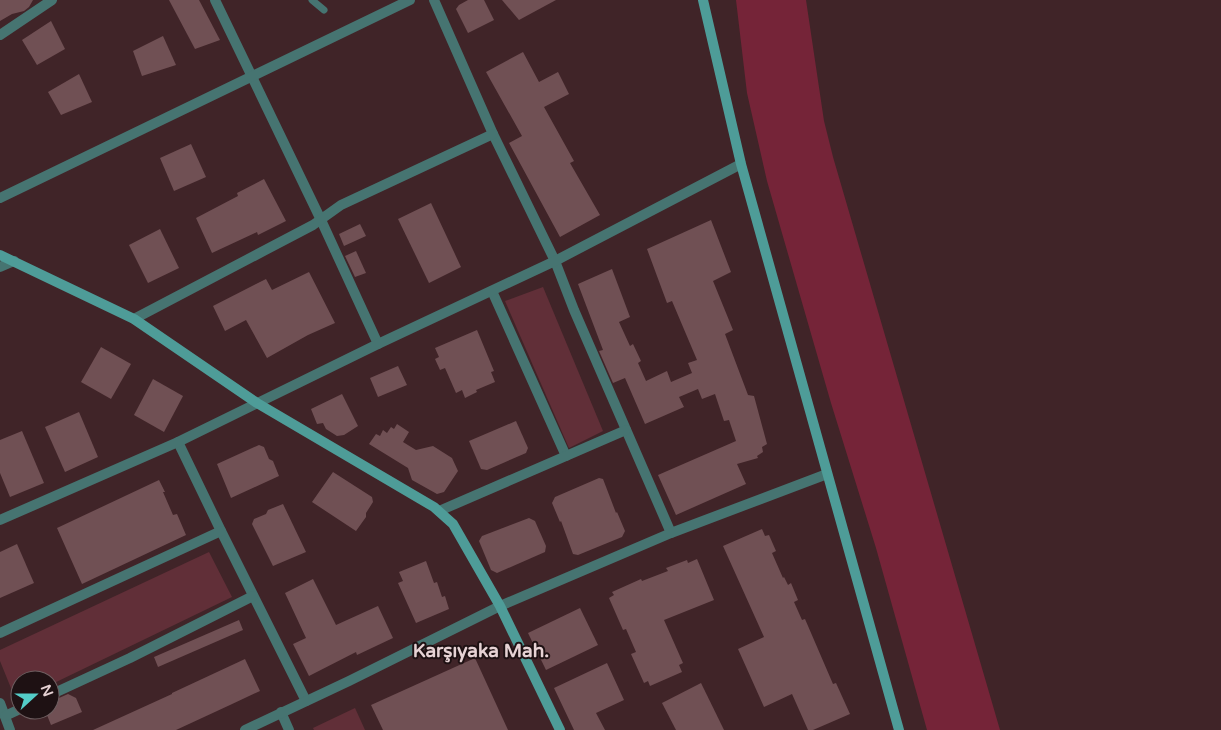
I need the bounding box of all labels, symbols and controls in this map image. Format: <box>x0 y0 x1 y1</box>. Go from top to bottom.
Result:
district label: Karşıyaka Mah. <box>413 640 549 663</box>
north arrow <box>10 670 60 720</box>
text: N <box>37 682 57 699</box>

